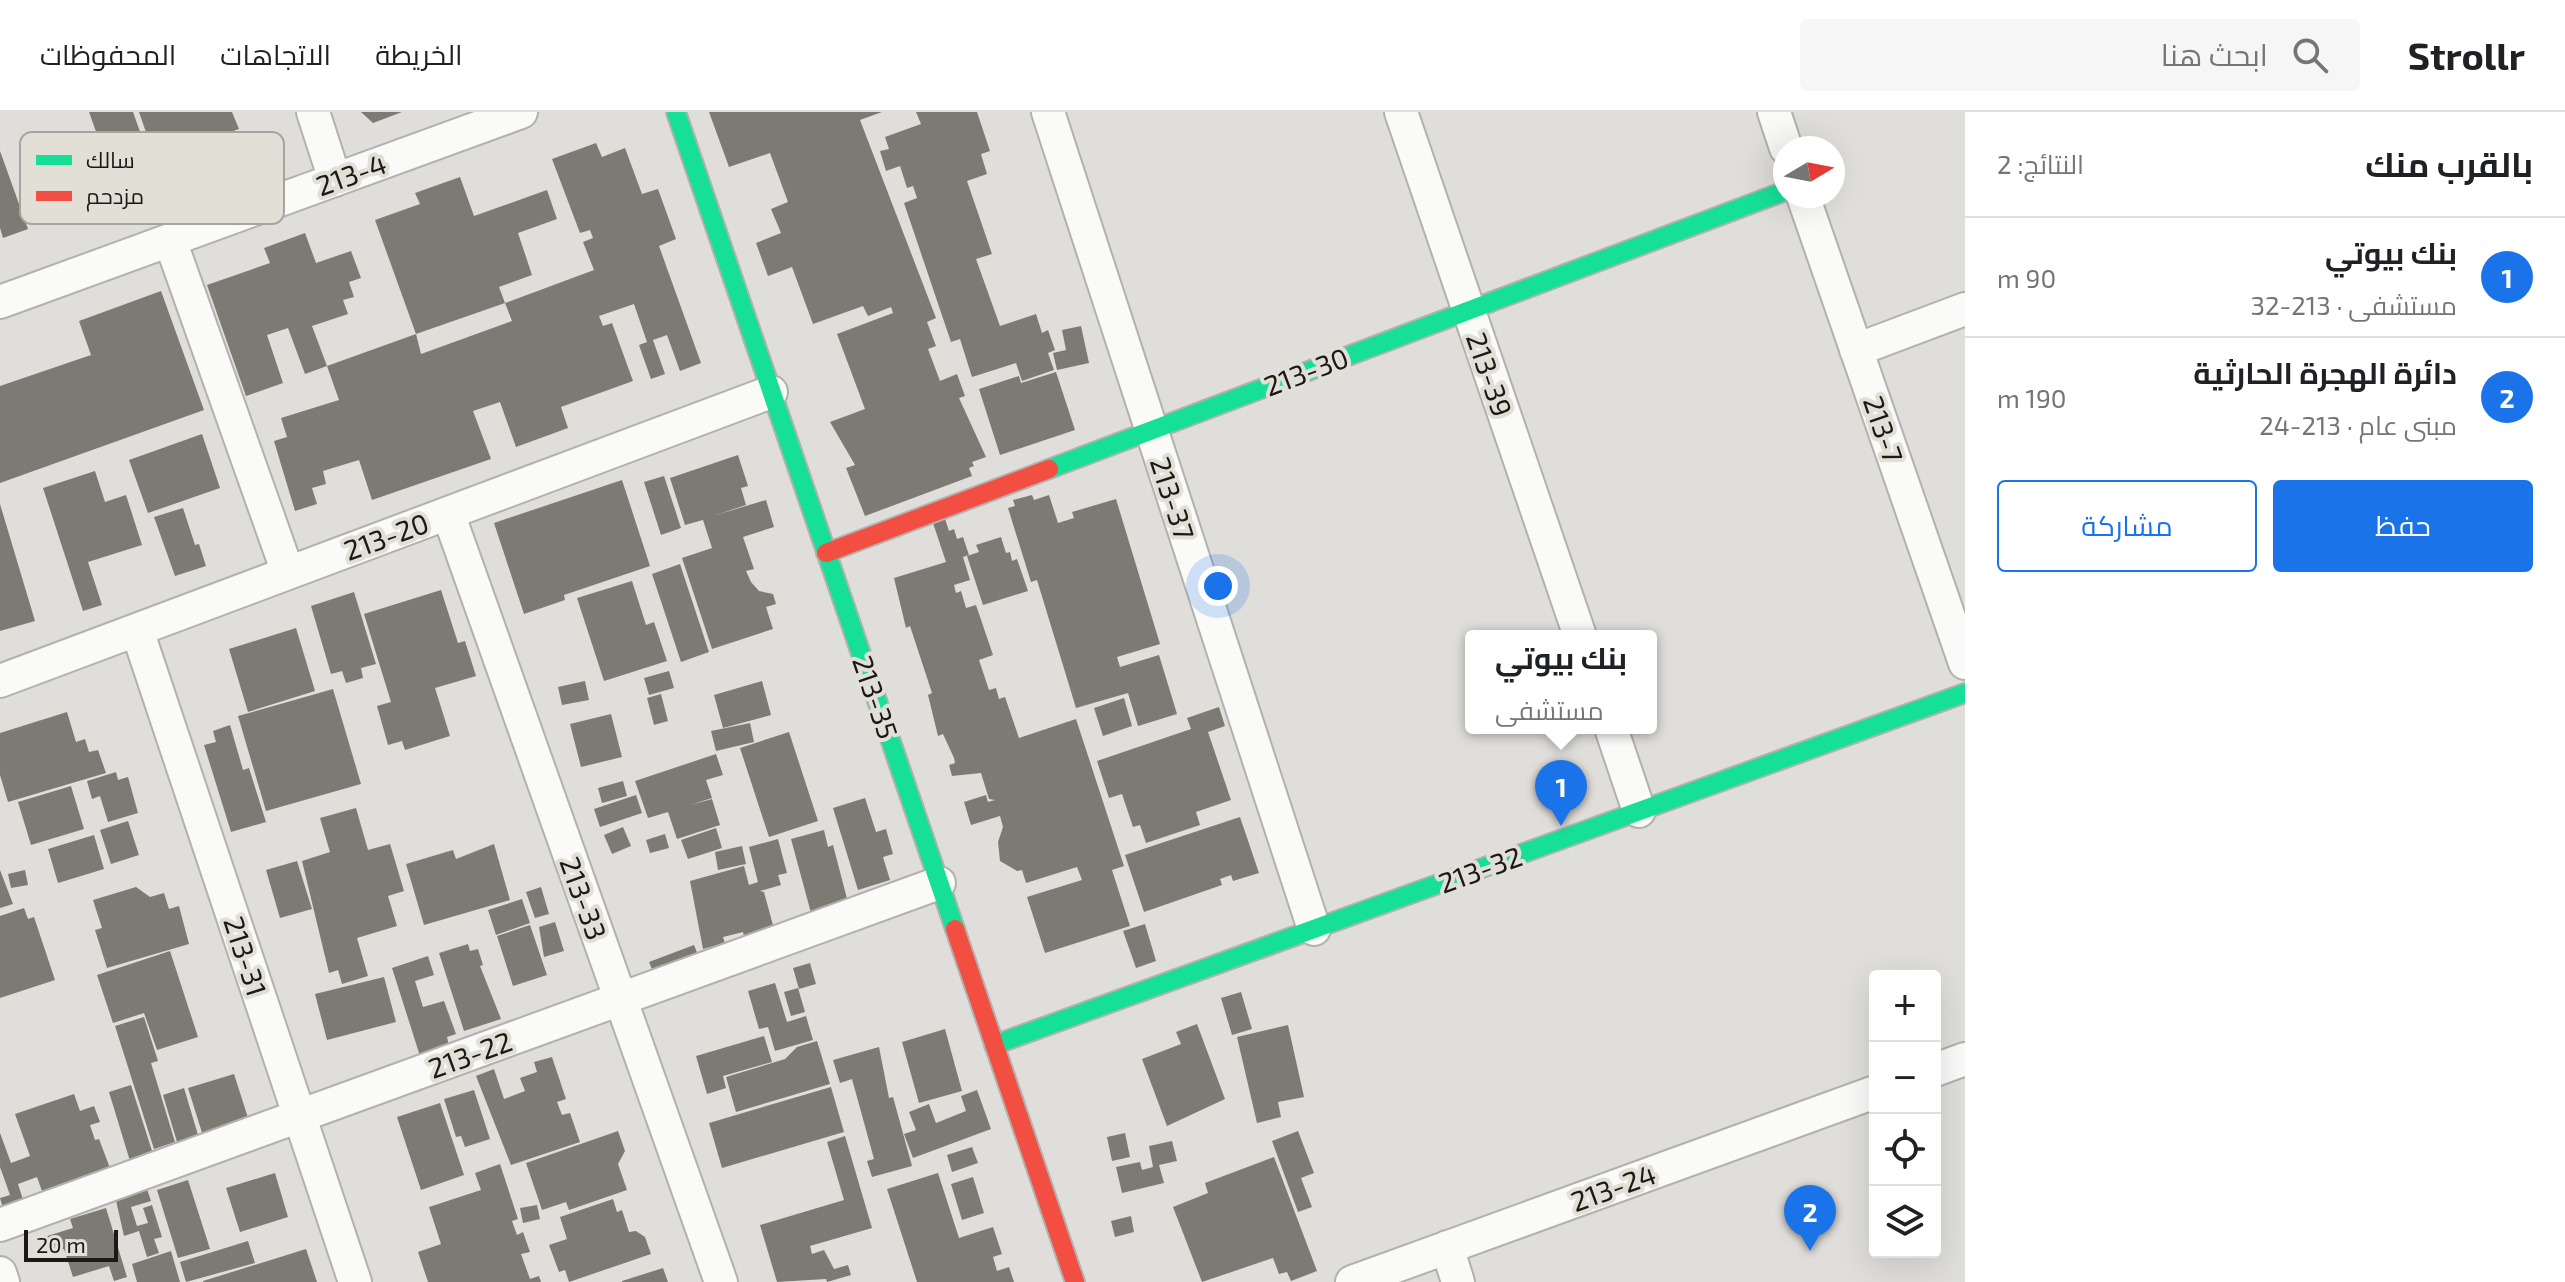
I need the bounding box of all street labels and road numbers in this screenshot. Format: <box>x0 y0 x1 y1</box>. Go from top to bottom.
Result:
street label: 213-4 <box>311 146 391 202</box>
street label: 213-39 <box>1460 328 1520 420</box>
street label: 213-30 <box>1259 339 1353 403</box>
street label: 213-7 <box>1857 391 1911 467</box>
street label: 213-37 <box>1144 452 1202 544</box>
street label: 213-20 <box>339 505 433 567</box>
street label: 213-35 <box>846 651 906 743</box>
street label: 213-32 <box>1434 838 1526 900</box>
street label: 213-33 <box>553 852 615 944</box>
street label: 213-31 <box>217 912 275 1000</box>
street label: 213-22 <box>424 1023 516 1085</box>
street label: 213-24 <box>1566 1156 1660 1218</box>

